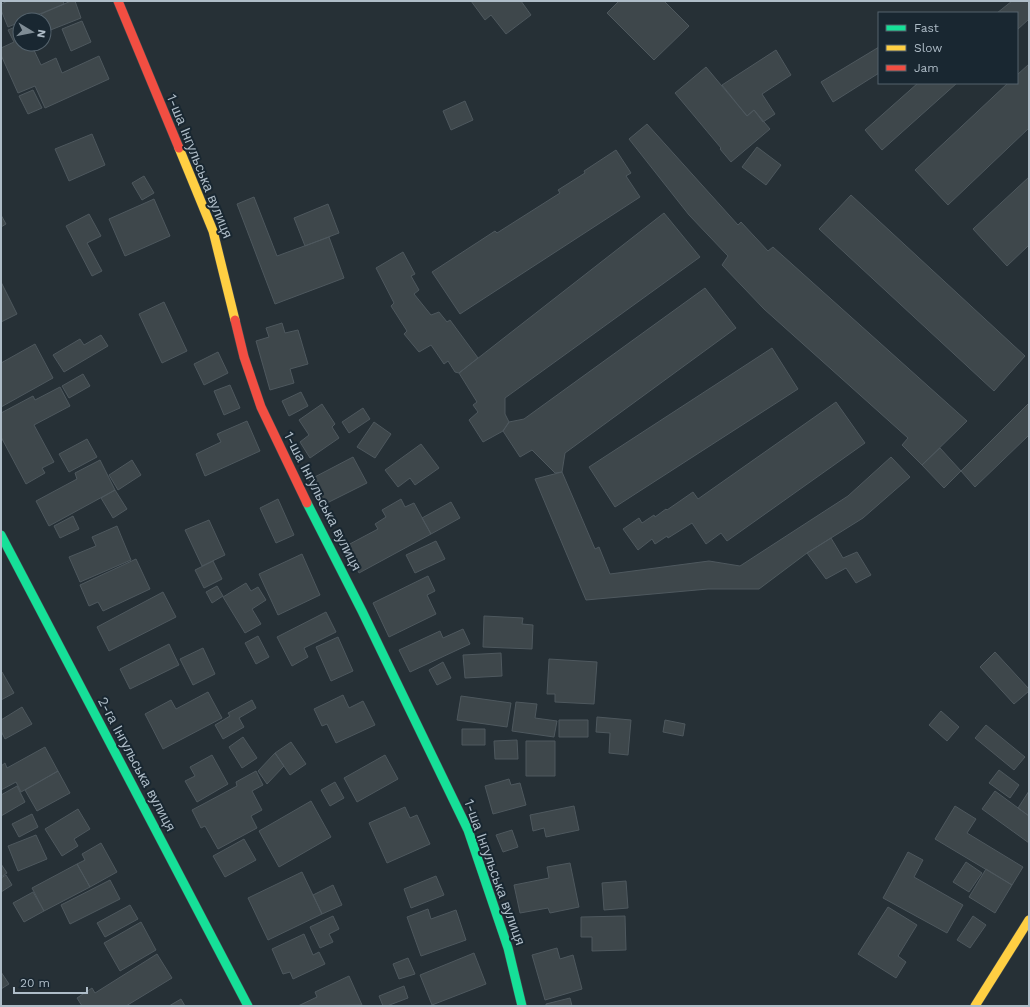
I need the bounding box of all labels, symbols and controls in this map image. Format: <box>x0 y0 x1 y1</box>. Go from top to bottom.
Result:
north arrow <box>12 12 52 52</box>
legend <box>878 12 1018 84</box>
text: Fast <box>914 21 939 35</box>
text: N <box>34 29 48 39</box>
text: Slow <box>914 41 942 55</box>
text: Jam <box>914 61 939 75</box>
street label: 1-ша Інгульська вулиця <box>164 92 236 240</box>
street label: 1-ша Інгульська вулиця <box>281 429 365 573</box>
street label: 2-га Інгульська вулиця <box>95 694 179 834</box>
street label: 1-ша Інгульська вулиця <box>461 797 529 947</box>
scale bar <box>14 969 87 995</box>
text: 20 m <box>20 976 50 990</box>

